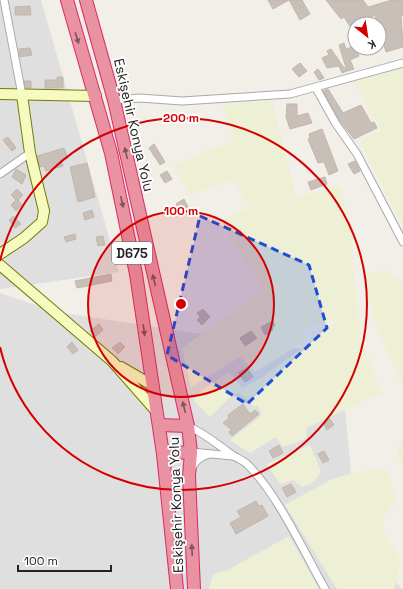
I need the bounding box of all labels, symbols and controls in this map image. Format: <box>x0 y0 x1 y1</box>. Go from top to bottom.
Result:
north arrow <box>347 16 387 56</box>
one-way arrow <box>74 32 80 44</box>
text: K <box>365 37 378 52</box>
street label: Eskişehir Konya Yolu <box>110 57 158 193</box>
text: 200 m <box>163 110 199 126</box>
one-way arrow <box>122 147 128 160</box>
one-way arrow <box>119 196 125 208</box>
text: 100 m <box>164 203 198 219</box>
road number: D675 <box>112 242 152 264</box>
one-way arrow <box>151 274 157 286</box>
centre of rings <box>174 297 188 311</box>
one-way arrow <box>141 324 147 336</box>
one-way arrow <box>180 401 186 413</box>
street label: Eskişehir Konya Yolu <box>165 437 187 573</box>
one-way arrow <box>189 544 196 556</box>
scale bar <box>18 547 111 573</box>
text: 100 m <box>24 553 58 569</box>

